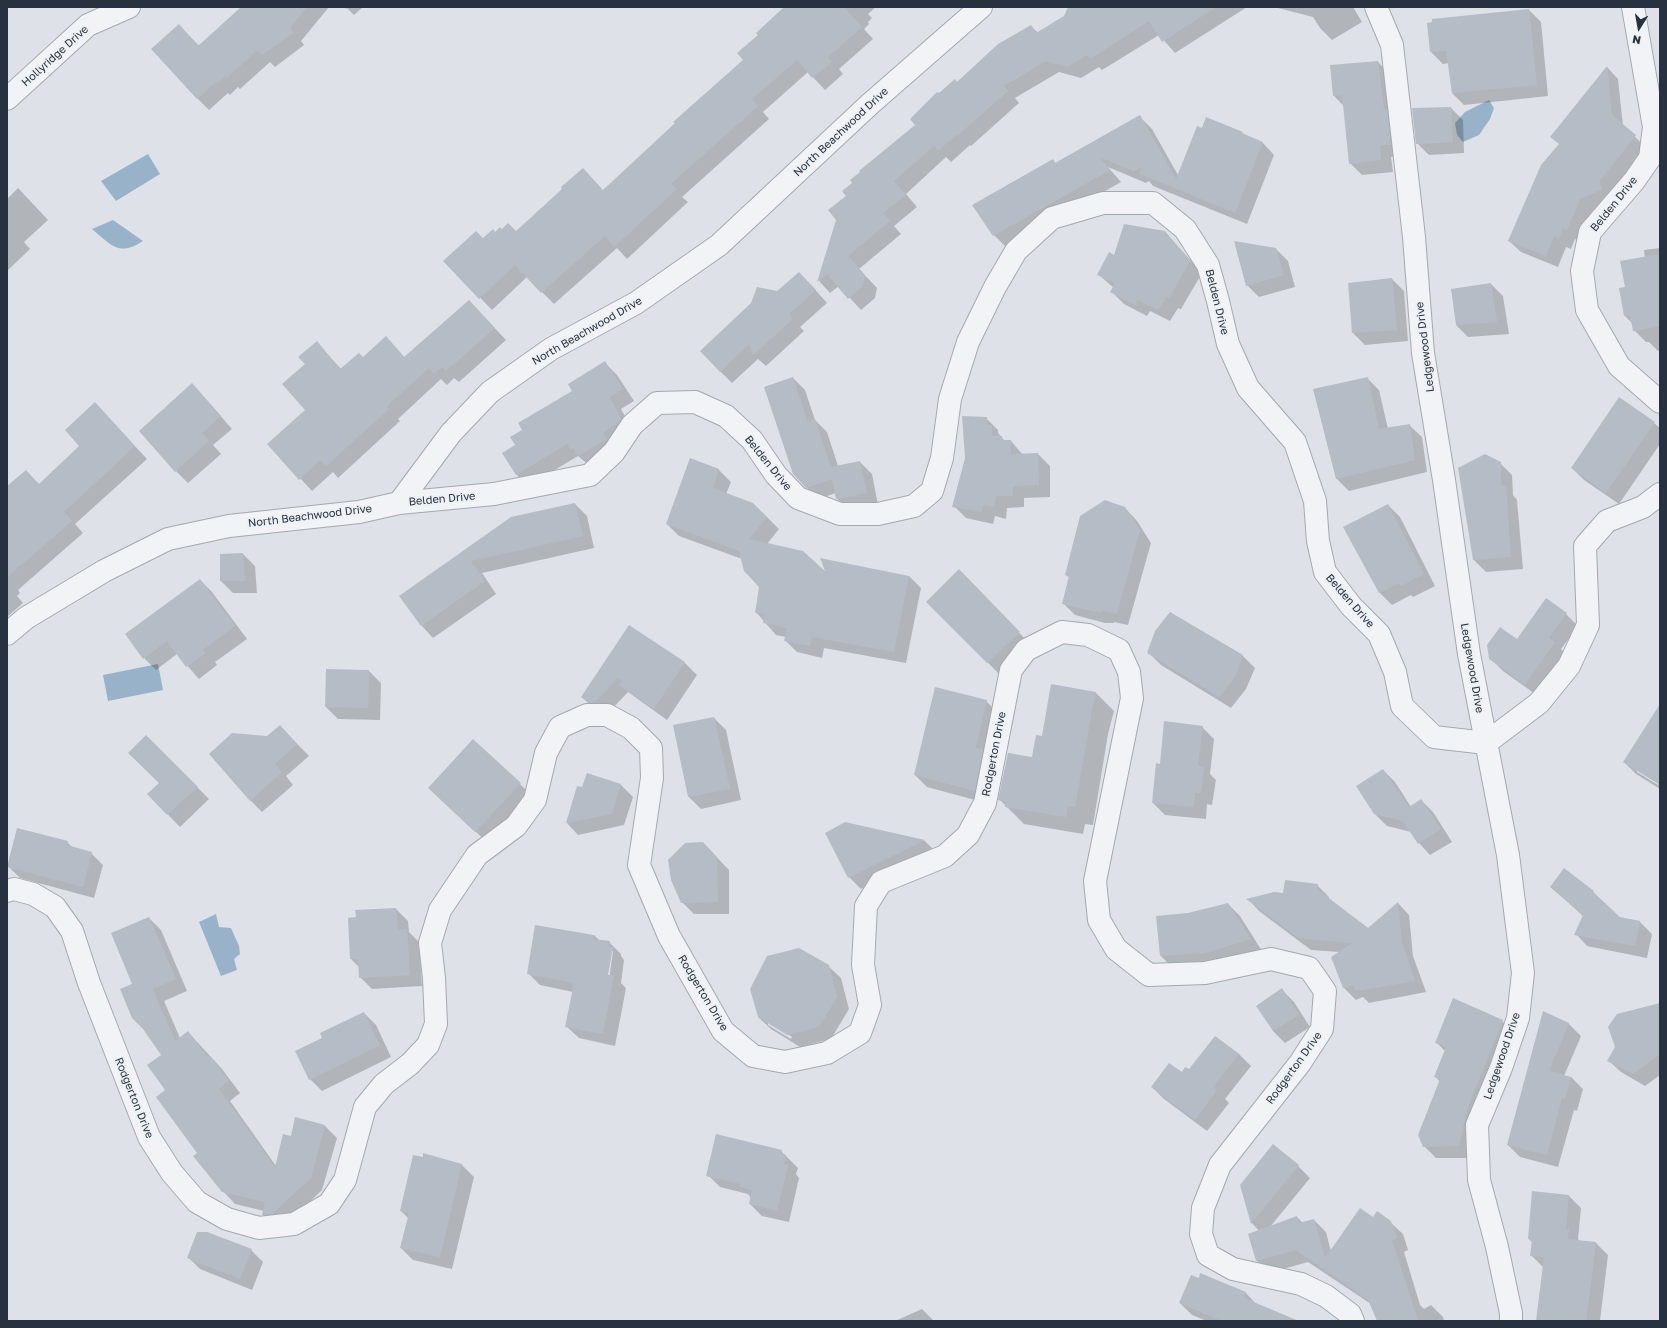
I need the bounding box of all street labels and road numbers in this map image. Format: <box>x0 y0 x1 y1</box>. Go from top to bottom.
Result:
street label: Hollyridge Drive <box>19 23 91 89</box>
street label: North Beachwood Drive <box>791 85 891 179</box>
street label: Belden Drive <box>1588 174 1640 234</box>
street label: Belden Drive <box>1202 268 1232 336</box>
street label: North Beachwood Drive <box>530 294 644 368</box>
street label: Ledgewood Drive <box>1413 301 1437 393</box>
street label: Belden Drive <box>742 433 794 493</box>
street label: Belden Drive <box>408 490 476 508</box>
street label: North Beachwood Drive <box>247 502 373 530</box>
street label: Belden Drive <box>1323 571 1377 631</box>
street label: Ledgewood Drive <box>1458 622 1486 714</box>
street label: Rodgerton Drive <box>979 710 1009 798</box>
street label: Rodgerton Drive <box>675 953 731 1033</box>
street label: Ledgewood Drive <box>1481 1011 1523 1101</box>
street label: Rodgerton Drive <box>1263 1029 1325 1107</box>
street label: Rodgerton Drive <box>112 1056 156 1140</box>

